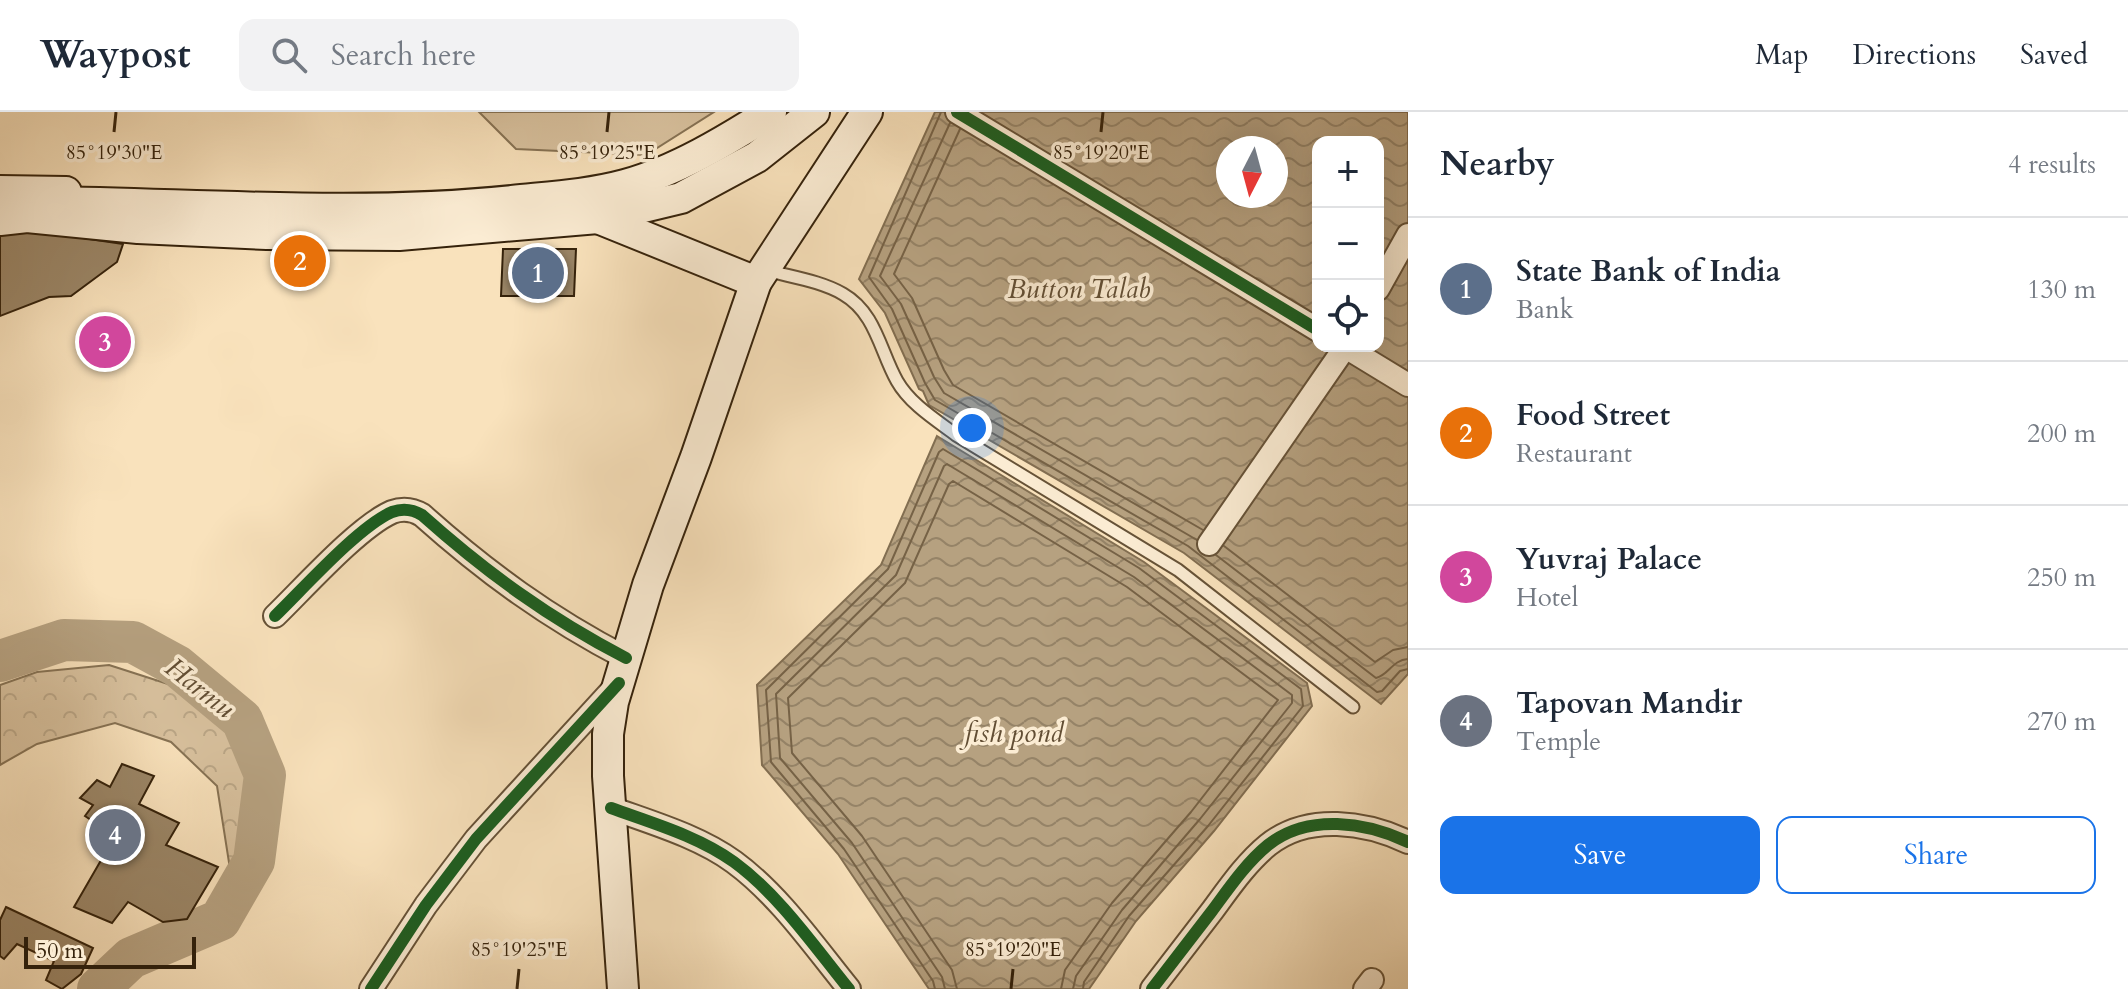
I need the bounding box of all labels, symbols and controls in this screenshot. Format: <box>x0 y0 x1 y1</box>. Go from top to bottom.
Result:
search box <box>239 19 799 91</box>
text: Waypost <box>40 29 191 81</box>
icon: search <box>267 33 311 77</box>
text: Search here <box>331 35 476 76</box>
text: Map <box>1755 36 1809 74</box>
text: Directions <box>1853 36 1976 74</box>
text: Saved <box>2020 36 2088 74</box>
north arrow <box>1216 136 1288 208</box>
map controls <box>1312 136 1384 352</box>
button: + <box>1312 136 1384 208</box>
text: 85°19'30"E <box>66 139 162 166</box>
text: 85°19'25"E <box>559 139 655 166</box>
text: 85°19'20"E <box>1053 139 1149 166</box>
text: Nearby <box>1440 141 1555 187</box>
text: 4 results <box>2008 147 2096 182</box>
button: − <box>1312 208 1384 280</box>
pin: 2 <box>274 231 326 291</box>
pin: 1 <box>512 243 564 303</box>
text: State Bank of India <box>1516 251 1781 292</box>
water label: Button Talab <box>1007 270 1151 308</box>
text: 1 <box>1459 272 1473 307</box>
text: 130 m <box>2027 272 2096 307</box>
button: locate <box>1312 280 1384 352</box>
text: Bank <box>1516 292 1574 327</box>
pin: 3 <box>79 312 131 372</box>
text: Food Street <box>1516 395 1670 436</box>
your location <box>952 408 992 448</box>
text: 2 <box>1459 416 1473 451</box>
text: 200 m <box>2027 416 2096 451</box>
text: Restaurant <box>1516 436 1632 471</box>
text: Yuvraj Palace <box>1516 539 1702 580</box>
text: 3 <box>1459 560 1473 595</box>
text: 250 m <box>2027 560 2096 595</box>
text: Hotel <box>1516 580 1578 615</box>
water label: Harmu <box>157 649 243 727</box>
text: Tapovan Mandir <box>1516 683 1742 724</box>
text: 4 <box>1459 704 1473 739</box>
text: 270 m <box>2027 704 2096 739</box>
water label: fish pond <box>959 714 1065 752</box>
text: Temple <box>1516 724 1601 759</box>
pin: 4 <box>89 805 141 865</box>
button: Save <box>1440 816 1760 894</box>
button: Share <box>1776 816 2096 894</box>
scale bar <box>24 933 196 969</box>
text: 50 m <box>36 936 83 966</box>
text: 85°19'25"E <box>471 936 567 963</box>
text: 85°19'20"E <box>965 936 1061 963</box>

